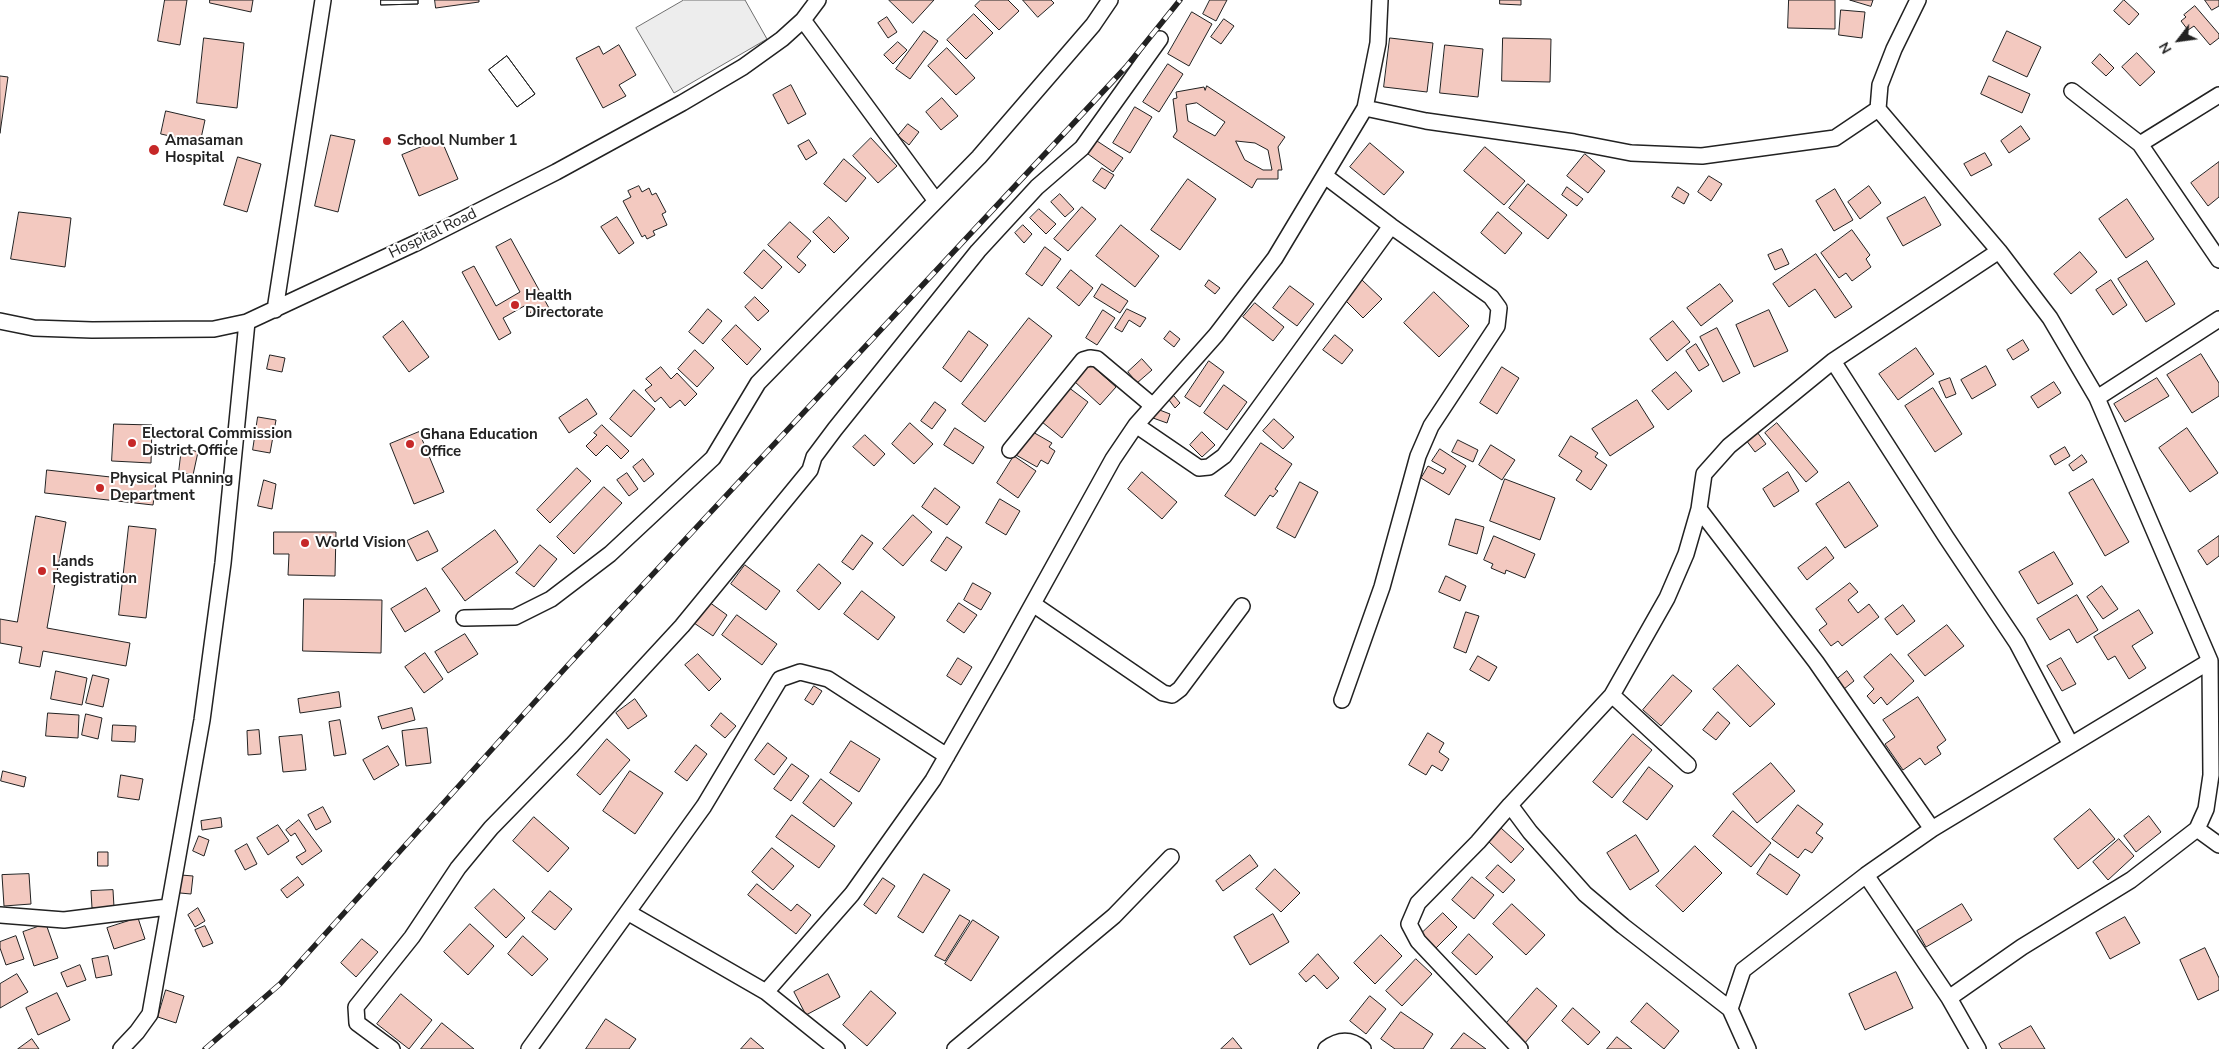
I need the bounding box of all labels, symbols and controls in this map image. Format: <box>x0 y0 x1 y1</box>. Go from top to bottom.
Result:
north arrow <box>2154 15 2204 65</box>
text: N <box>2155 38 2176 57</box>
place label: Amasaman Hospital <box>165 132 243 167</box>
place label: School Number 1 <box>397 132 518 150</box>
marker: School Number 1 <box>381 135 393 147</box>
marker: Amasaman Hospital <box>147 143 161 157</box>
street label: Hospital Road <box>386 205 480 263</box>
place label: Health Directorate <box>525 287 603 322</box>
marker: Health Directorate <box>509 299 521 311</box>
place label: Electoral Commission District Office <box>142 425 292 460</box>
place label: Ghana Education Office <box>420 426 538 461</box>
marker: Electoral Commission District Office <box>126 437 138 449</box>
marker: Ghana Education Office <box>404 438 416 450</box>
place label: Physical Planning Department <box>110 470 233 505</box>
marker: Physical Planning Department <box>94 482 106 494</box>
place label: World Vision <box>315 534 406 552</box>
marker: World Vision <box>299 537 311 549</box>
place label: Lands Registration <box>52 553 137 588</box>
marker: Lands Registration <box>36 565 48 577</box>

